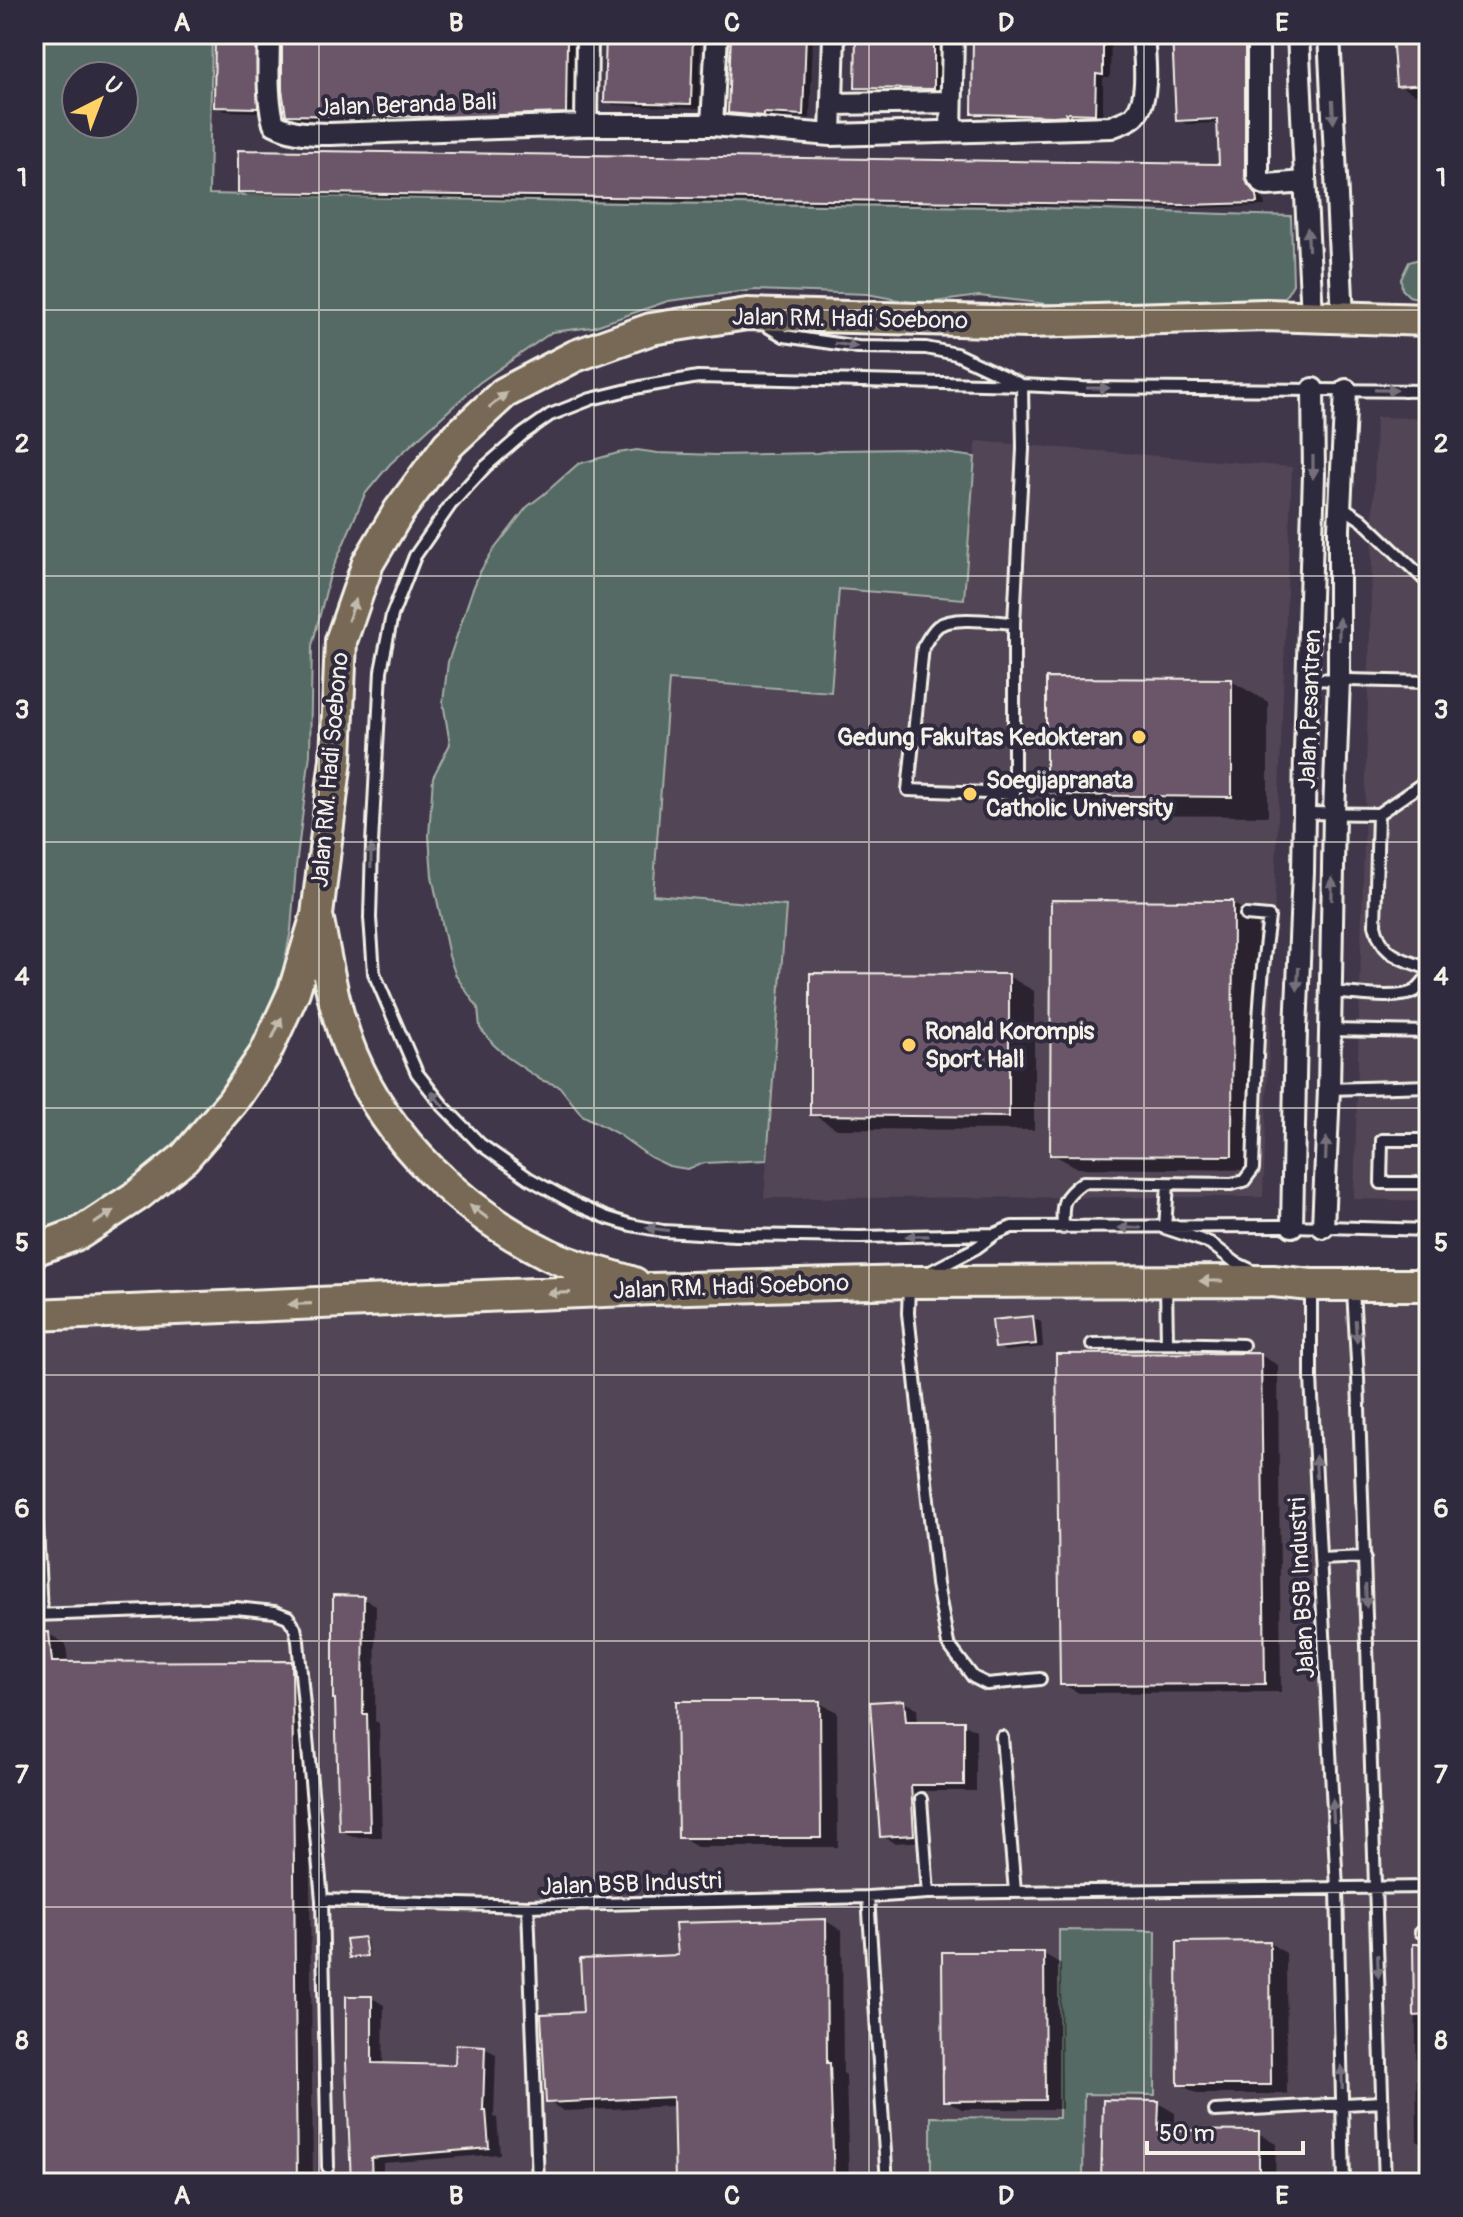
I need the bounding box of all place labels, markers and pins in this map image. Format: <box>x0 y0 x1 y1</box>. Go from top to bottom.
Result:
place label: Gedung Fakultas Kedokteran <box>837 723 1123 752</box>
marker: Gedung Fakultas Kedokteran <box>1130 728 1148 746</box>
place label: Soegijapranata Catholic University <box>986 766 1174 823</box>
marker: Soegijapranata Catholic University <box>961 785 979 803</box>
place label: Ronald Korompis Sport Hall <box>925 1017 1094 1074</box>
marker: Ronald Korompis Sport Hall <box>900 1036 918 1054</box>

